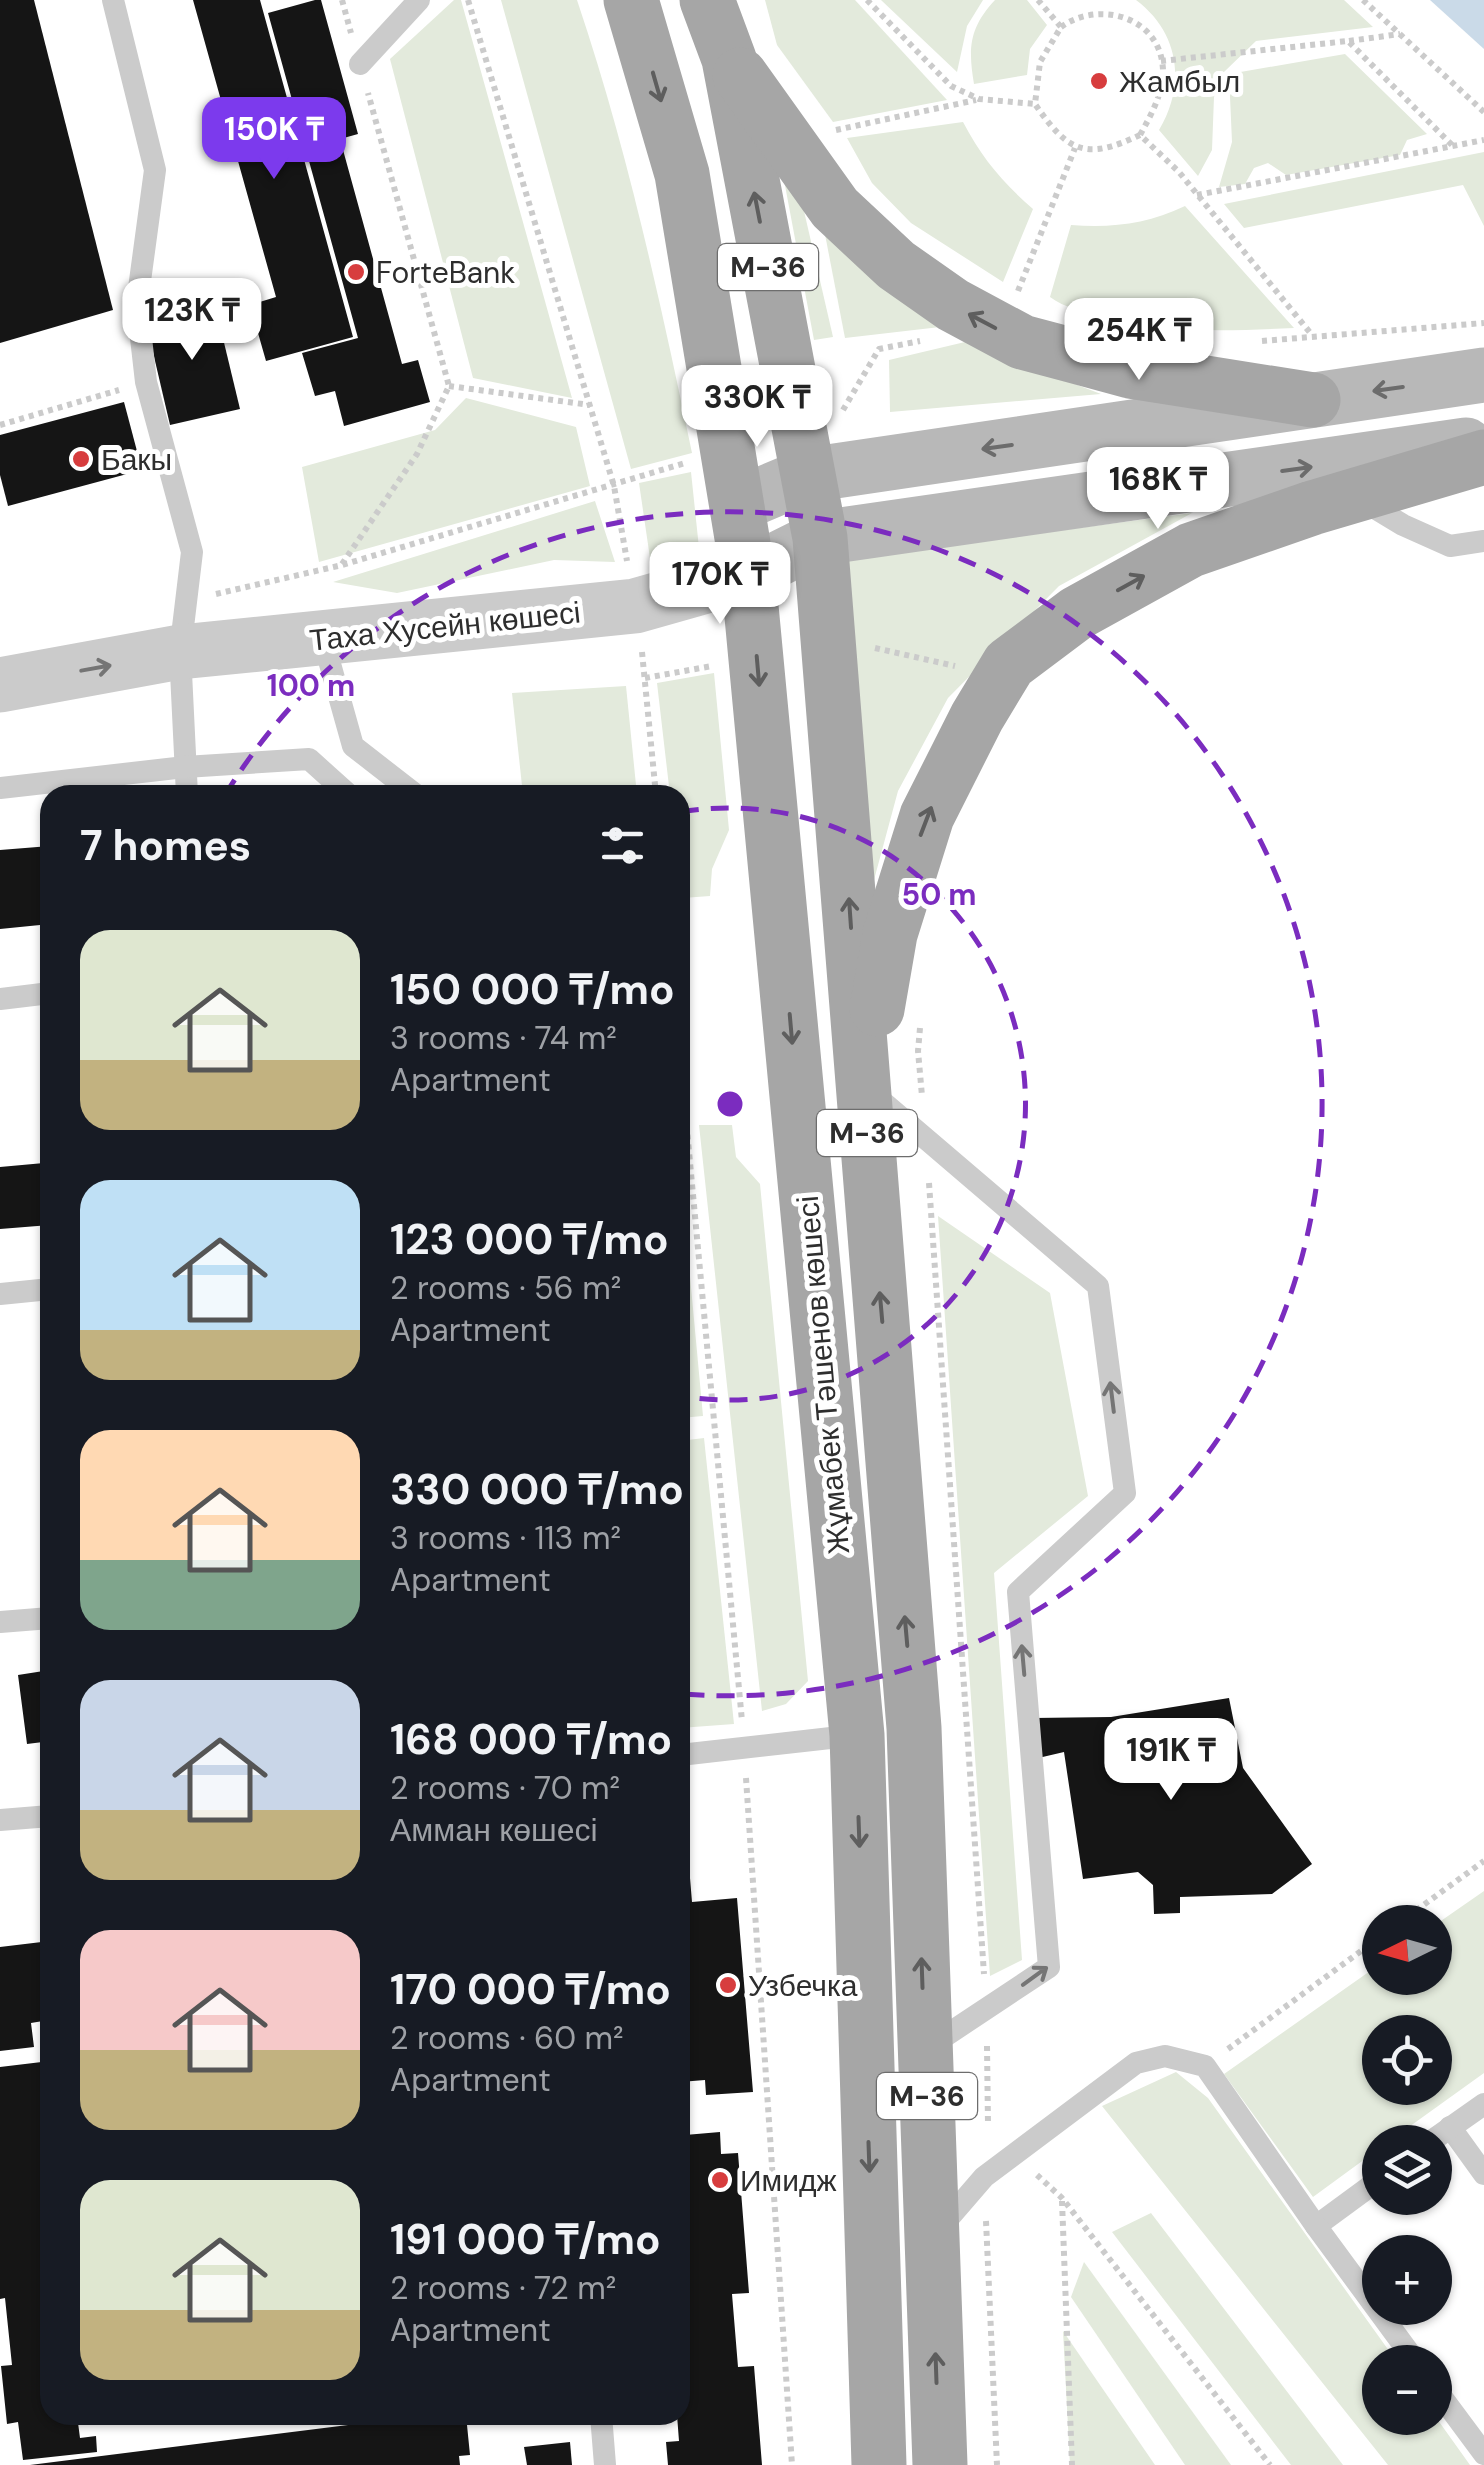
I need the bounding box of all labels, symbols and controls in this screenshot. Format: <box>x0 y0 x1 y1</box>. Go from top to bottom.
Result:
place label: Жамбыл <box>1119 62 1240 101</box>
marker: Жамбыл <box>1088 70 1110 92</box>
one-way arrow <box>649 71 667 102</box>
pin: 150K ₸ <box>193 97 355 182</box>
text: 150K ₸ <box>224 108 324 150</box>
one-way arrow <box>747 191 766 224</box>
road number: M-36 <box>718 244 818 290</box>
place label: ForteBank <box>376 253 515 292</box>
marker: ForteBank <box>345 261 367 283</box>
pin: 123K ₸ <box>111 278 273 363</box>
text: 123K ₸ <box>144 289 240 331</box>
pin: 254K ₸ <box>1058 298 1220 383</box>
text: 254K ₸ <box>1086 309 1192 351</box>
one-way arrow <box>968 311 998 330</box>
pin: 330K ₸ <box>676 365 838 450</box>
text: 330K ₸ <box>703 376 811 418</box>
one-way arrow <box>1372 381 1404 399</box>
one-way arrow <box>981 438 1013 456</box>
place label: Бакы <box>101 440 172 479</box>
pin: 168K ₸ <box>1077 447 1239 532</box>
marker: Бакы <box>70 448 92 470</box>
text: 168K ₸ <box>1109 458 1207 500</box>
one-way arrow <box>1281 460 1313 478</box>
pin: 170K ₸ <box>639 542 801 627</box>
text: 170K ₸ <box>671 553 769 595</box>
one-way arrow <box>1116 572 1146 592</box>
street label: Таха Хусейн көшесі <box>308 592 582 660</box>
one-way arrow <box>748 654 767 686</box>
one-way arrow <box>79 657 111 676</box>
text: 100 m <box>267 666 355 705</box>
one-way arrow <box>918 806 936 837</box>
text: 7 homes <box>80 818 251 873</box>
icon: filters <box>595 818 650 873</box>
text: 50 m <box>901 875 977 914</box>
one-way arrow <box>840 897 859 929</box>
text: 150 000 ₸/mo <box>390 962 675 1017</box>
icon: home <box>160 970 280 1090</box>
one-way arrow <box>781 1012 800 1045</box>
text: 3 rooms · 74 m² <box>390 1017 617 1059</box>
text: Apartment <box>390 1059 551 1101</box>
centre of rings <box>712 1086 748 1122</box>
road number: M-36 <box>817 1110 917 1156</box>
street label: Жұмабек Тәшенов көшесі <box>788 1194 858 1556</box>
text: 123 000 ₸/mo <box>390 1212 669 1267</box>
icon: home <box>160 1220 280 1340</box>
text: 2 rooms · 56 m² <box>390 1267 621 1309</box>
one-way arrow <box>871 1291 890 1323</box>
text: Apartment <box>390 1309 551 1351</box>
one-way arrow <box>1102 1381 1120 1413</box>
text: 330 000 ₸/mo <box>390 1462 684 1517</box>
icon: home <box>160 1470 280 1590</box>
text: 3 rooms · 113 m² <box>390 1517 621 1559</box>
text: Apartment <box>390 1559 551 1601</box>
one-way arrow <box>897 1615 916 1647</box>
one-way arrow <box>1014 1644 1033 1676</box>
text: 168 000 ₸/mo <box>390 1712 672 1767</box>
pin: 191K ₸ <box>1090 1718 1252 1803</box>
icon: home <box>160 1720 280 1840</box>
text: 191K ₸ <box>1126 1729 1216 1771</box>
text: 2 rooms · 70 m² <box>390 1767 620 1809</box>
text: Амман көшесі <box>390 1809 598 1851</box>
one-way arrow <box>850 1816 869 1848</box>
north arrow <box>1362 1905 1452 1995</box>
map controls <box>1362 1905 1452 2435</box>
one-way arrow <box>913 1957 932 1989</box>
text: 170 000 ₸/mo <box>390 1962 671 2017</box>
place label: Узбечка <box>748 1966 858 2005</box>
one-way arrow <box>1021 1966 1048 1987</box>
icon: home <box>160 1970 280 2090</box>
marker: Узбечка <box>717 1974 739 1996</box>
button: locate <box>1362 2015 1452 2105</box>
text: 2 rooms · 60 m² <box>390 2017 624 2059</box>
text: Apartment <box>390 2059 551 2101</box>
road number: M-36 <box>877 2073 977 2119</box>
button: layers <box>1362 2125 1452 2215</box>
one-way arrow <box>860 2141 879 2173</box>
place label: Имидж <box>740 2161 837 2200</box>
marker: Имидж <box>709 2169 731 2191</box>
text: 191 000 ₸/mo <box>390 2212 661 2267</box>
icon: home <box>160 2220 280 2340</box>
button: + <box>1362 2235 1452 2325</box>
text: 2 rooms · 72 m² <box>390 2267 616 2309</box>
text: Apartment <box>390 2309 551 2351</box>
button: − <box>1362 2345 1452 2435</box>
one-way arrow <box>927 2352 946 2384</box>

